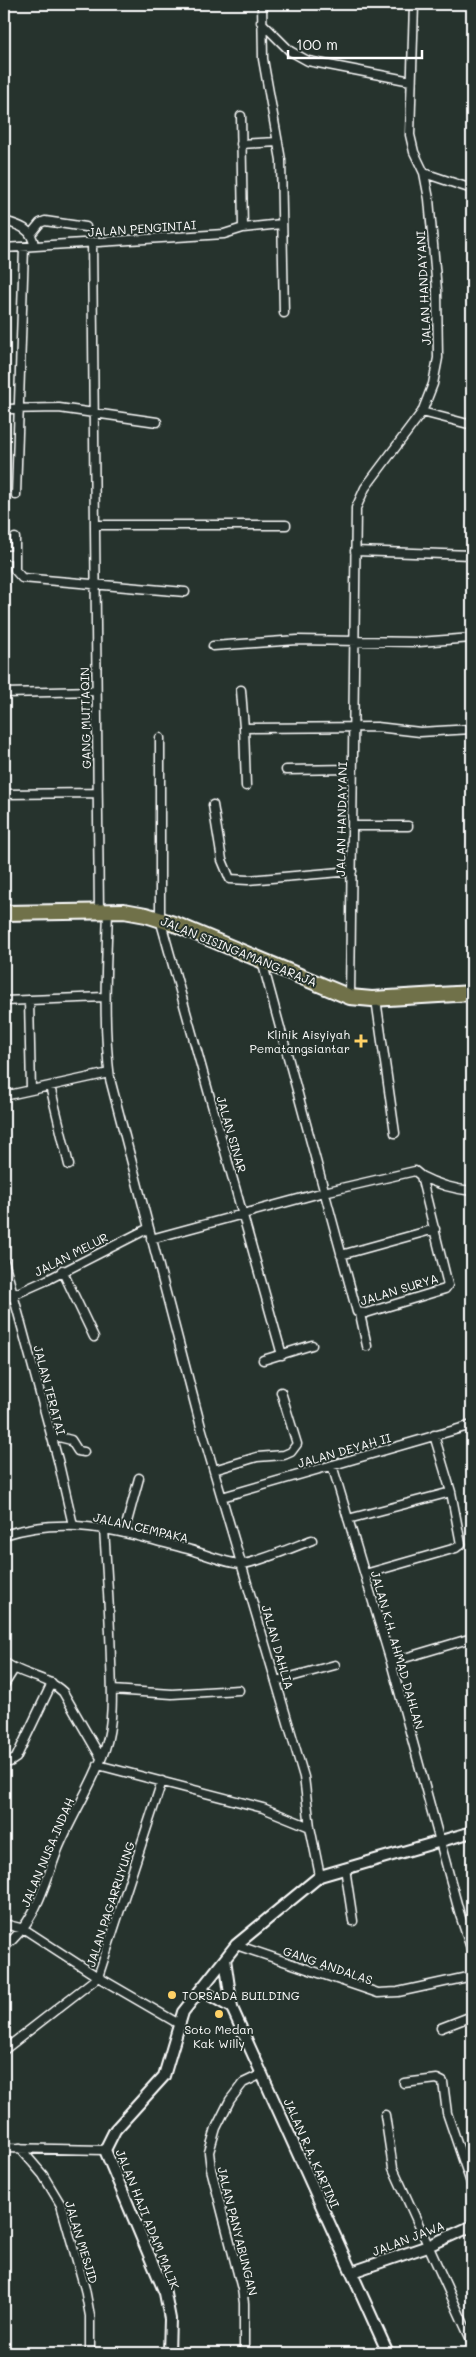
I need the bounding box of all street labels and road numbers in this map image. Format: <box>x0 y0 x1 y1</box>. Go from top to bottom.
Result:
street label: JALAN PENGINTAI <box>87 216 197 240</box>
street label: JALAN HANDAYANI <box>412 230 434 346</box>
street label: GANG MUTTAQIN <box>76 667 94 769</box>
street label: JALAN HANDAYANI <box>332 761 350 877</box>
street label: JALAN SISINGAMANGARAJA <box>159 912 319 990</box>
street label: JALAN SINAR <box>213 1094 251 1174</box>
street label: JALAN MELUR <box>31 1229 111 1279</box>
street label: JALAN SURYA <box>358 1270 440 1308</box>
street label: JALAN TERATAI <box>30 1343 70 1437</box>
street label: JALAN DEYAH II <box>295 1429 393 1471</box>
street label: JALAN CEMPAKA <box>92 1508 190 1546</box>
street label: JALAN K.H. AHMAD DAHLAN <box>368 1569 428 1731</box>
street label: JALAN DAHLIA <box>258 1603 298 1691</box>
street label: JALAN NUSA INDAH <box>17 1795 77 1909</box>
street label: JALAN PAGARRUYUNG <box>82 1839 138 1969</box>
street label: GANG ANDALAS <box>281 1942 375 1988</box>
street label: JALAN R.A. KARTINI <box>281 2096 343 2210</box>
street label: JALAN HAJI ADAM MALIK <box>113 2147 184 2292</box>
street label: JALAN PANYABUNGAN <box>214 2165 262 2297</box>
street label: JALAN MESJID <box>62 2199 102 2285</box>
street label: JALAN JAWA <box>370 2217 446 2259</box>

